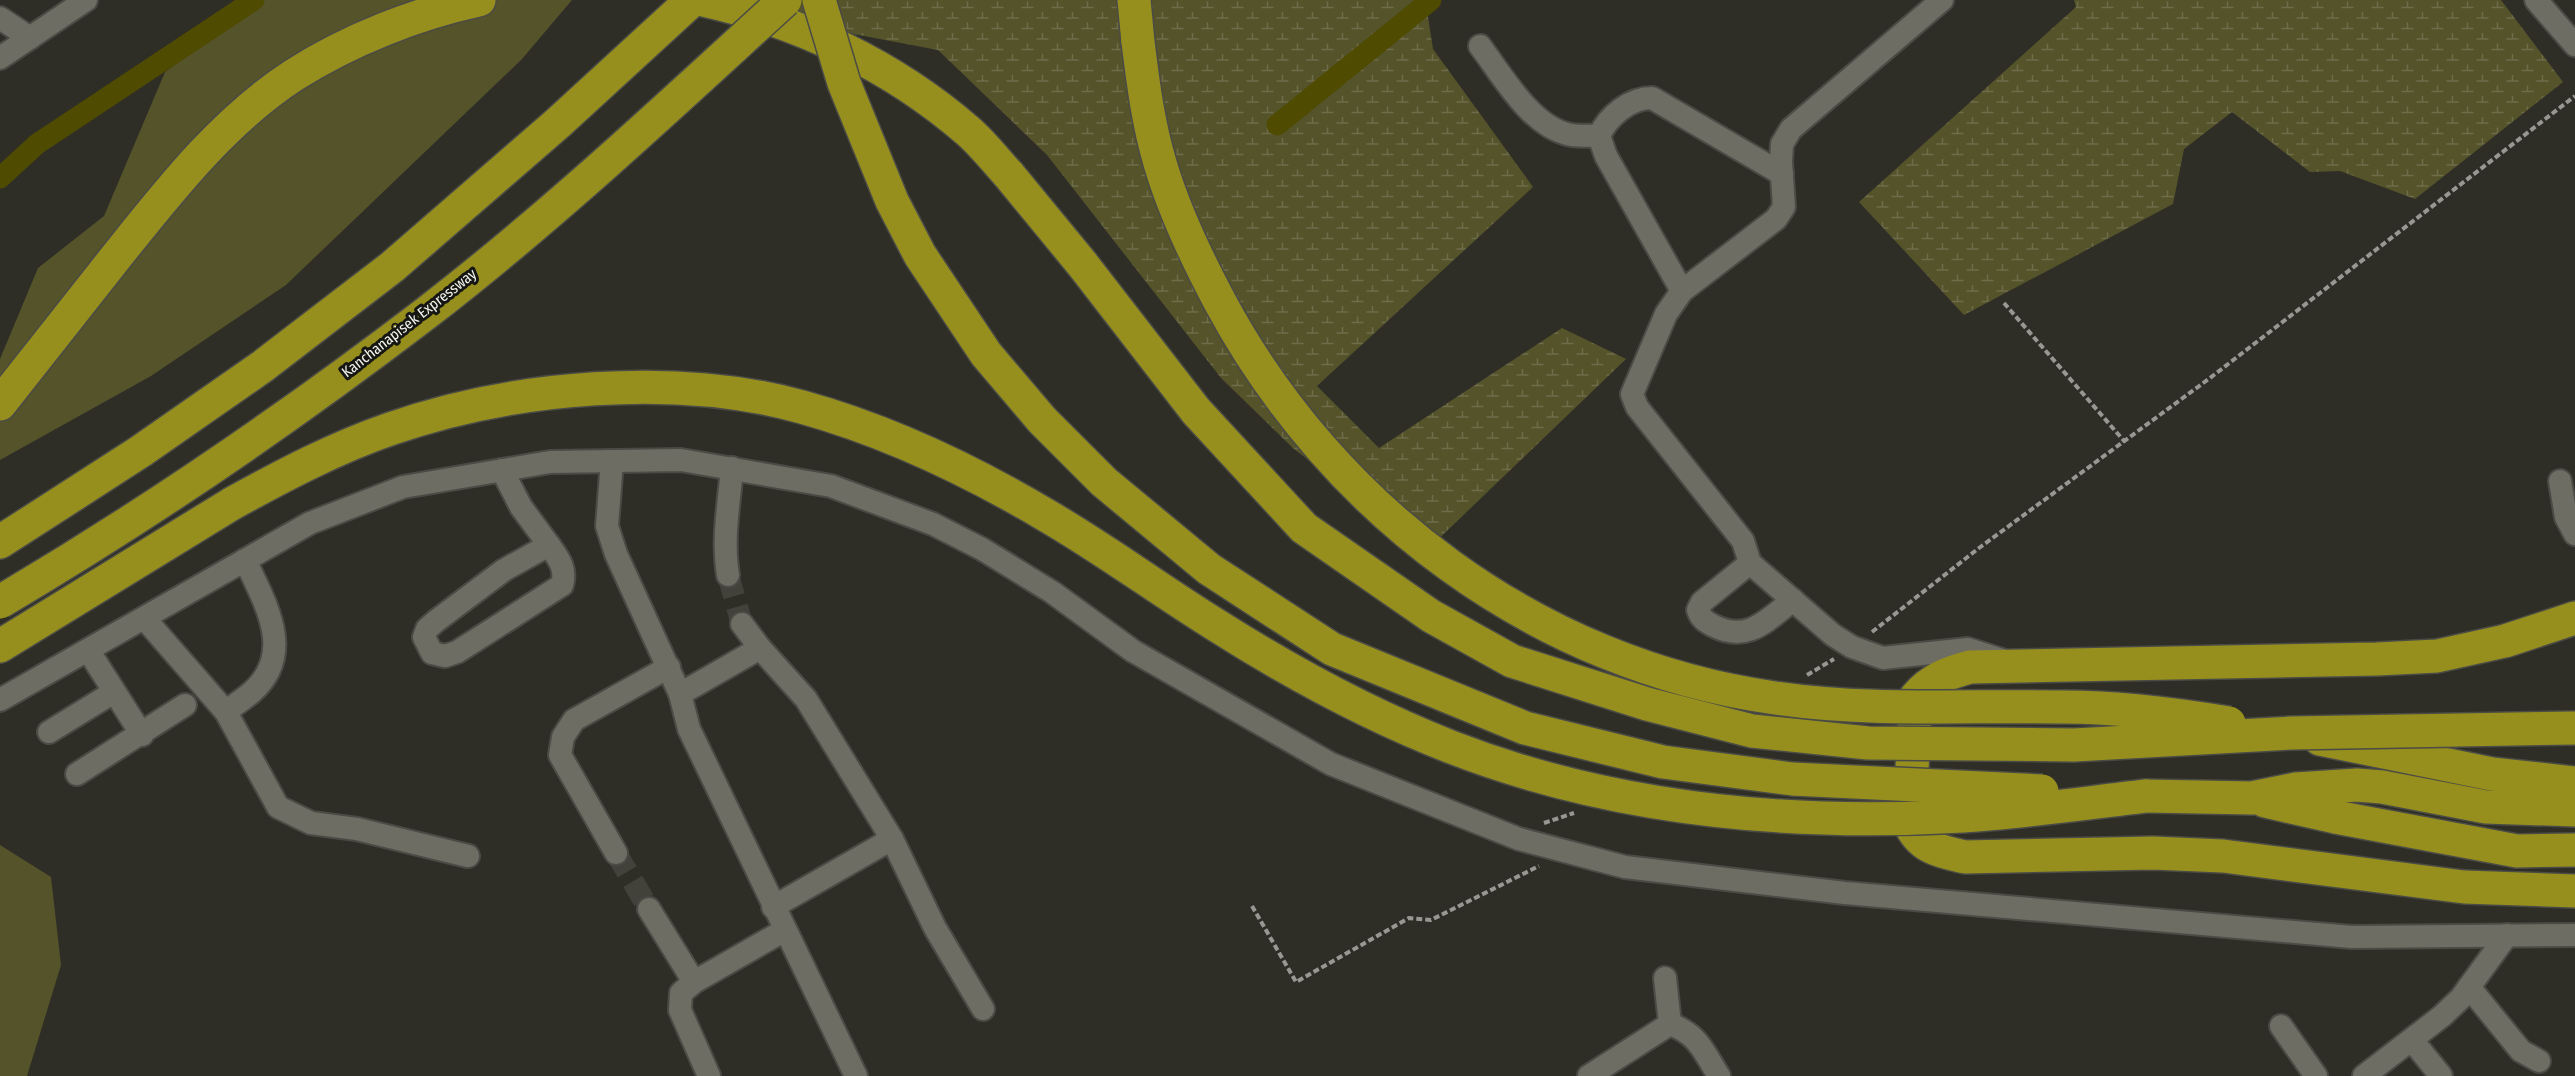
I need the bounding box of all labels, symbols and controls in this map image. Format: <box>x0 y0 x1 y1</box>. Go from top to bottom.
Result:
street label: Kanchanapisek Expressway <box>338 265 480 381</box>

